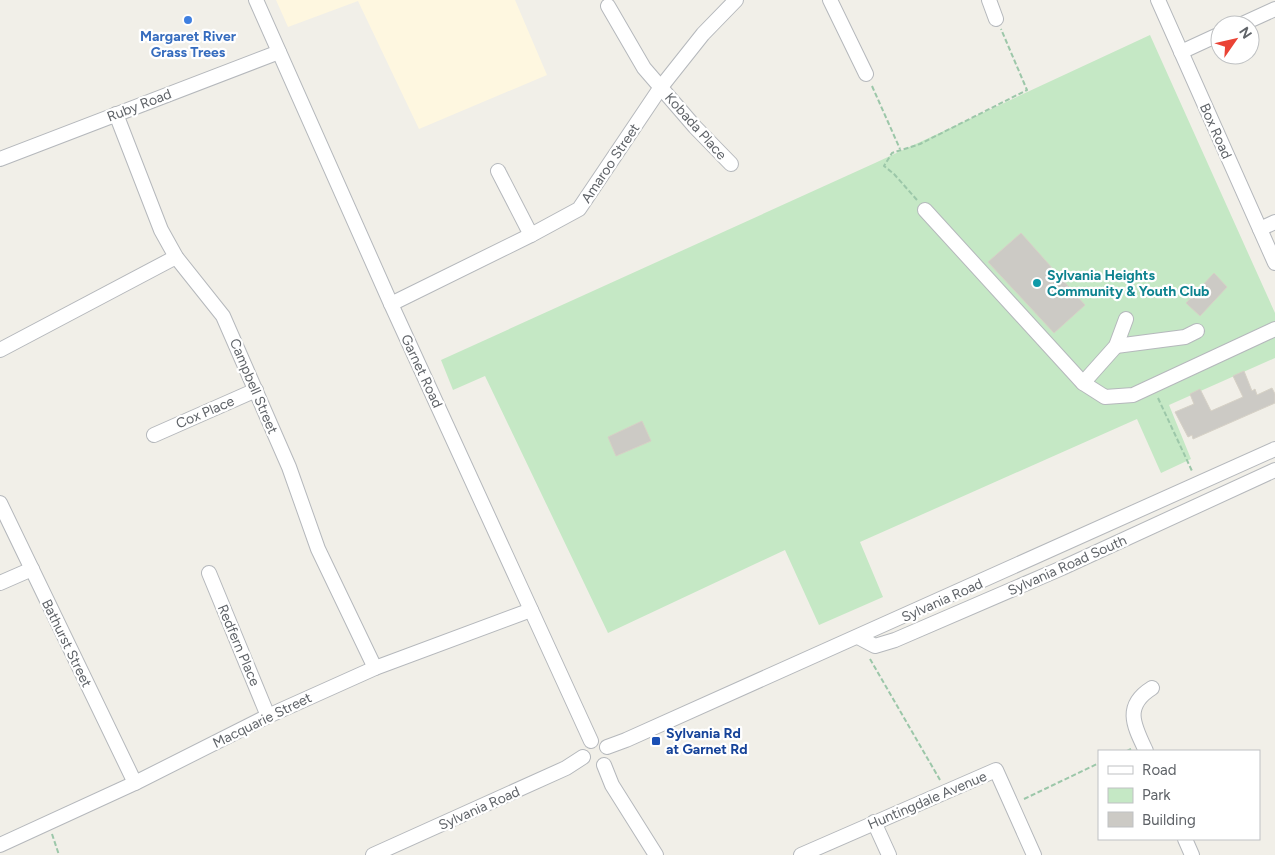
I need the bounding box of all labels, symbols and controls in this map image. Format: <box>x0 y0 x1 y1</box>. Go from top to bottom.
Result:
marker: Margaret River Grass Trees <box>182 14 194 26</box>
north arrow <box>1210 15 1260 65</box>
text: N <box>1235 24 1255 42</box>
place label: Margaret River Grass Trees <box>140 28 237 61</box>
street label: Ruby Road <box>105 85 174 126</box>
street label: Kobada Place <box>661 89 730 164</box>
street label: Box Road <box>1196 101 1235 162</box>
street label: Amaroo Street <box>578 120 643 206</box>
place label: Sylvania Heights Community & Youth Club <box>1047 267 1209 300</box>
marker: Sylvania Heights Community & Youth Club <box>1031 277 1043 289</box>
street label: Garnet Road <box>397 332 446 411</box>
street label: Campbell Street <box>226 336 281 437</box>
street label: Cox Place <box>173 392 237 432</box>
street label: Sylvania Road South <box>1005 532 1129 599</box>
street label: Sylvania Road <box>899 575 985 626</box>
street label: Bathurst Street <box>38 596 95 690</box>
street label: Redfern Place <box>214 602 263 689</box>
street label: Macquarie Street <box>210 689 314 752</box>
place label: Sylvania Rd at Garnet Rd <box>666 725 748 758</box>
marker: Sylvania Rd at Garnet Rd <box>650 735 662 747</box>
legend <box>1098 750 1260 840</box>
text: Road <box>1142 761 1177 779</box>
street label: Huntingdale Avenue <box>865 768 990 833</box>
street label: Sylvania Road <box>436 783 522 834</box>
text: Park <box>1142 786 1171 804</box>
text: Building <box>1142 811 1196 829</box>

